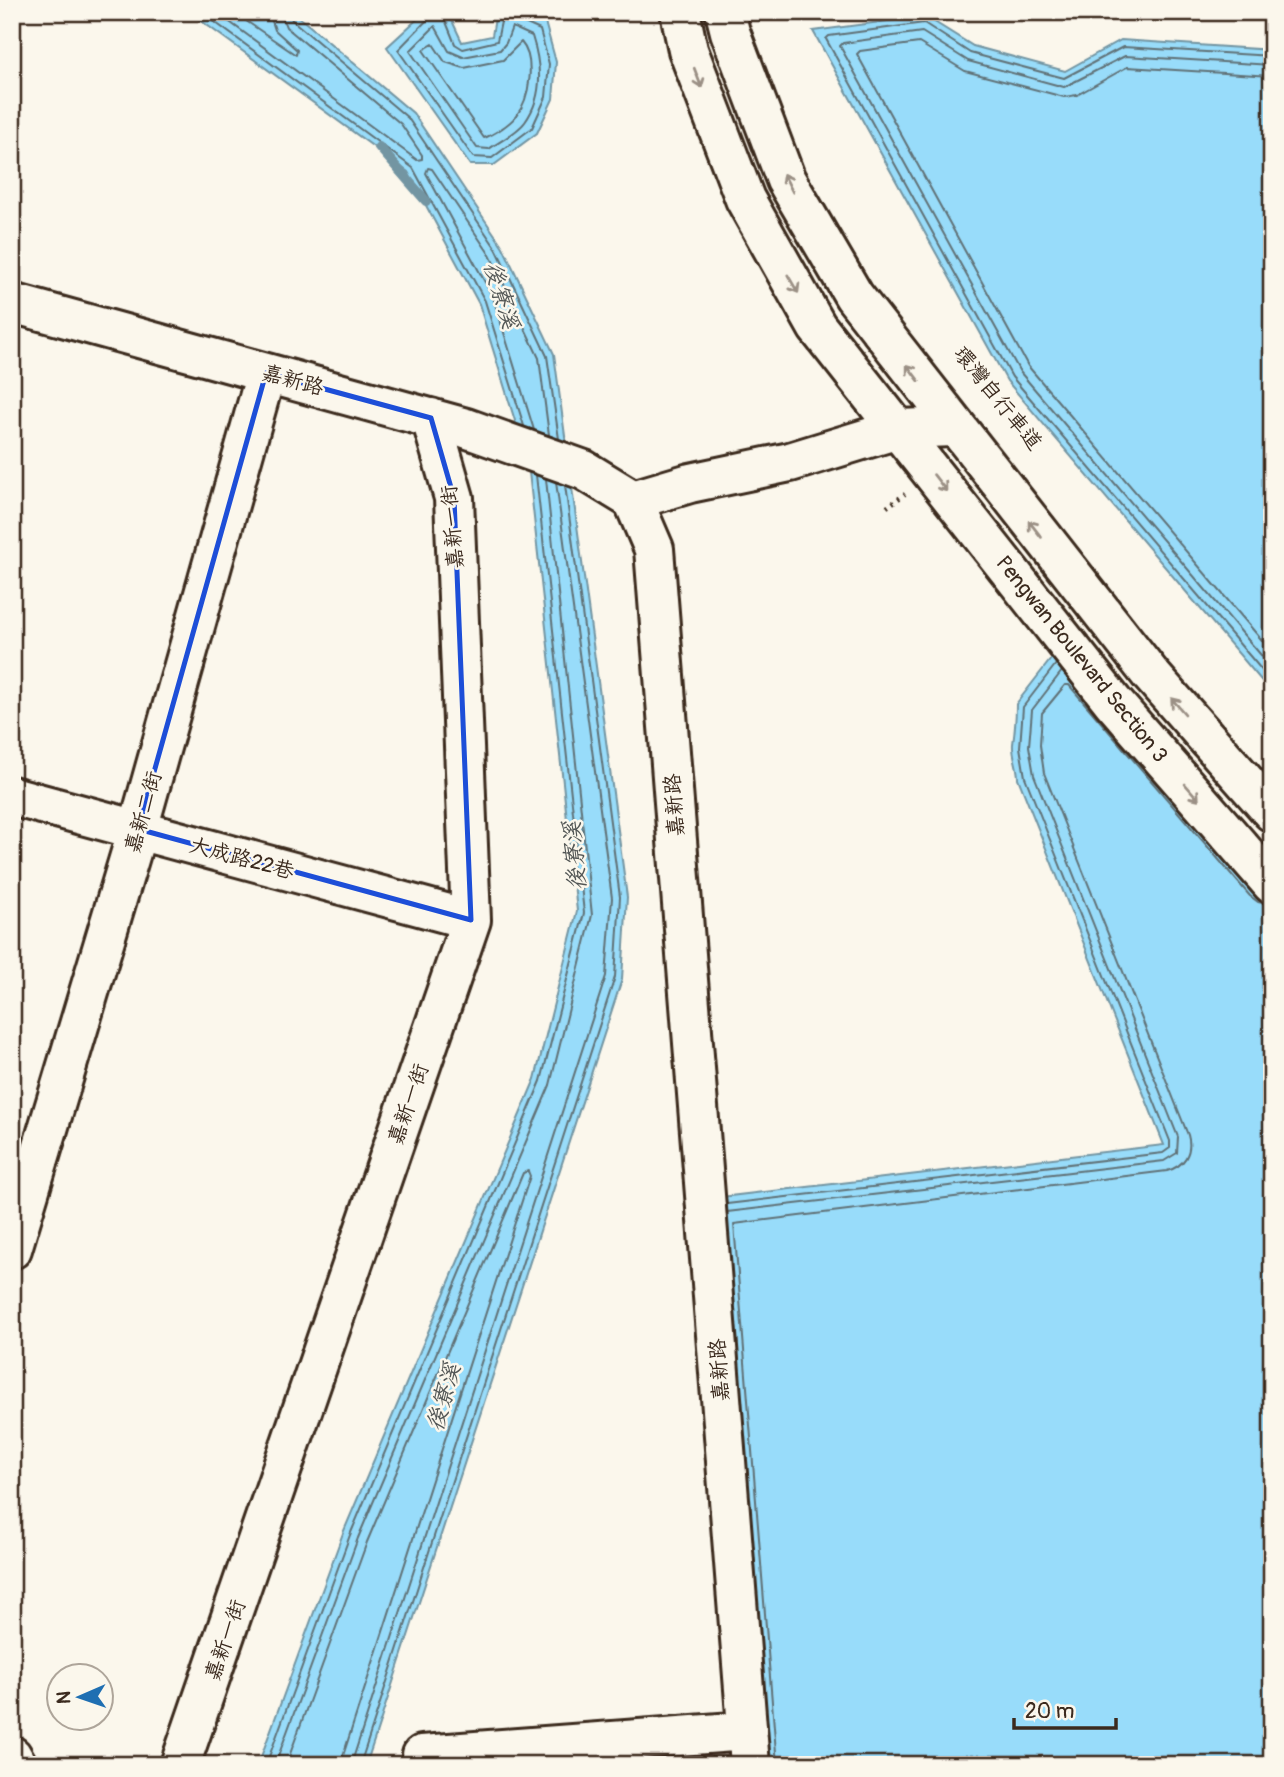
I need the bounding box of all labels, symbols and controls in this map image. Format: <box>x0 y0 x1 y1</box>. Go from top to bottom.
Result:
one-way arrow <box>693 66 706 88</box>
one-way arrow <box>781 173 795 194</box>
water label: 後寮溪 <box>478 258 526 334</box>
one-way arrow <box>787 273 800 294</box>
street label: 環灣自行車道 <box>947 341 1048 456</box>
street label: 嘉新路 <box>259 359 327 402</box>
one-way arrow <box>905 364 920 382</box>
one-way arrow <box>933 473 948 491</box>
street label: 嘉新一街 <box>435 484 470 570</box>
one-way arrow <box>1028 520 1043 539</box>
street label: Pengwan Boulevard Section 3 <box>990 550 1173 768</box>
one-way arrow <box>1170 697 1186 715</box>
street label: 嘉新二街 <box>119 768 168 856</box>
street label: 嘉新路 <box>659 773 690 837</box>
one-way arrow <box>1184 783 1200 801</box>
water label: 後寮溪 <box>557 818 592 892</box>
street label: 大成路22巷 <box>186 832 297 885</box>
street label: 嘉新一街 <box>382 1060 435 1148</box>
street label: 嘉新路 <box>704 1338 735 1402</box>
water label: 後寮溪 <box>420 1358 467 1434</box>
street label: 嘉新一街 <box>199 1596 252 1684</box>
north arrow <box>46 1662 116 1732</box>
scale bar <box>1014 1686 1116 1730</box>
text: N <box>52 1691 76 1704</box>
text: 20 m <box>1025 1698 1074 1725</box>

